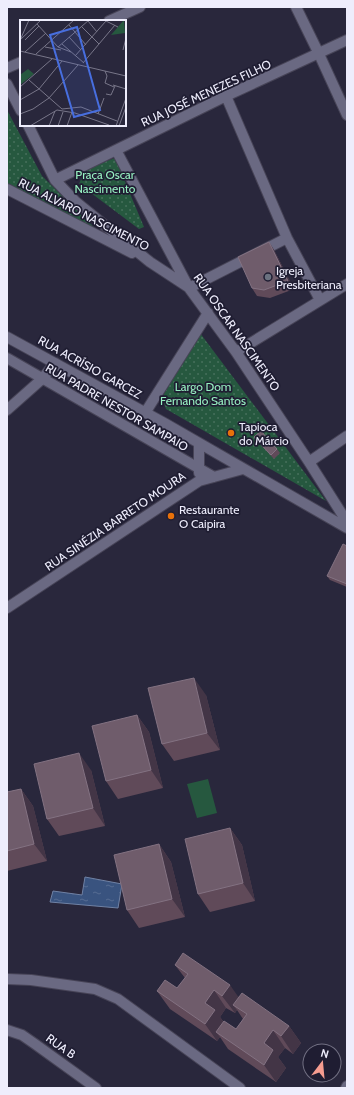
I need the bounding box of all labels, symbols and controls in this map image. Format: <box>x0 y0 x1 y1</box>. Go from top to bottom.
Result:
inset map <box>20 20 126 126</box>
street label: RUA JOSÉ MENEZES FILHO <box>139 56 273 130</box>
park label: Praça Oscar Nascimento <box>75 167 136 196</box>
street label: RUA ALVARO NASCIMENTO <box>16 174 152 254</box>
place label: Igreja Presbiteriana <box>276 263 342 292</box>
street label: RUA OSCAR NASCIMENTO <box>191 270 283 394</box>
marker: Igreja Presbiteriana <box>263 272 273 282</box>
street label: RUA ACRÍSIO GARCEZ <box>36 332 145 402</box>
street label: RUA PADRE NESTOR SAMPAIO <box>43 360 191 454</box>
park label: Largo Dom Fernando Santos <box>160 379 246 408</box>
place label: Tapioca do Márcio <box>239 419 289 448</box>
marker: Tapioca do Márcio <box>226 428 236 438</box>
street label: RUA SINÉZIA BARRETO MOURA <box>42 468 189 574</box>
place label: Restaurante O Caipira <box>179 502 239 531</box>
marker: Restaurante O Caipira <box>166 511 176 521</box>
street label: RUA B <box>43 1030 79 1062</box>
north arrow <box>302 1043 342 1083</box>
text: N <box>319 1046 330 1061</box>

